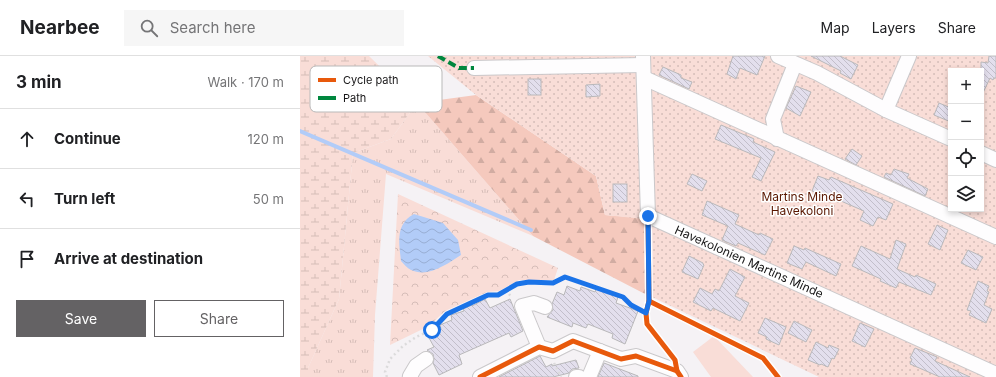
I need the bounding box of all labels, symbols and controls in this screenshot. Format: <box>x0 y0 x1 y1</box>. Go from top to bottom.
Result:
search box <box>124 10 404 46</box>
text: Nearbee <box>20 16 100 39</box>
icon: search <box>138 17 160 39</box>
text: Search here <box>170 18 255 37</box>
text: Map <box>821 19 850 36</box>
text: Layers <box>872 19 916 36</box>
text: Share <box>938 19 976 36</box>
legend <box>310 66 442 112</box>
map controls <box>948 68 984 212</box>
button: + <box>948 68 984 104</box>
text: 3 min <box>16 72 62 92</box>
text: Cycle path <box>343 73 399 87</box>
text: Walk · 170 m <box>208 74 284 90</box>
text: Path <box>343 91 366 105</box>
button: − <box>948 104 984 140</box>
icon: ahead <box>16 128 38 150</box>
text: Continue <box>54 129 121 148</box>
text: 120 m <box>248 131 284 147</box>
button: locate <box>948 140 984 176</box>
button: layers <box>948 176 984 212</box>
icon: left <box>16 188 38 210</box>
text: Turn left <box>54 189 115 208</box>
park label: Martins Minde Havekoloni <box>761 189 843 218</box>
text: 50 m <box>253 191 284 207</box>
route end <box>639 207 657 225</box>
street label: Havekolonien Martins Minde <box>673 222 826 301</box>
icon: arrive <box>16 248 38 270</box>
text: Arrive at destination <box>54 249 203 268</box>
button: Save <box>16 300 146 337</box>
button: Share <box>154 300 284 337</box>
route start <box>423 321 441 339</box>

